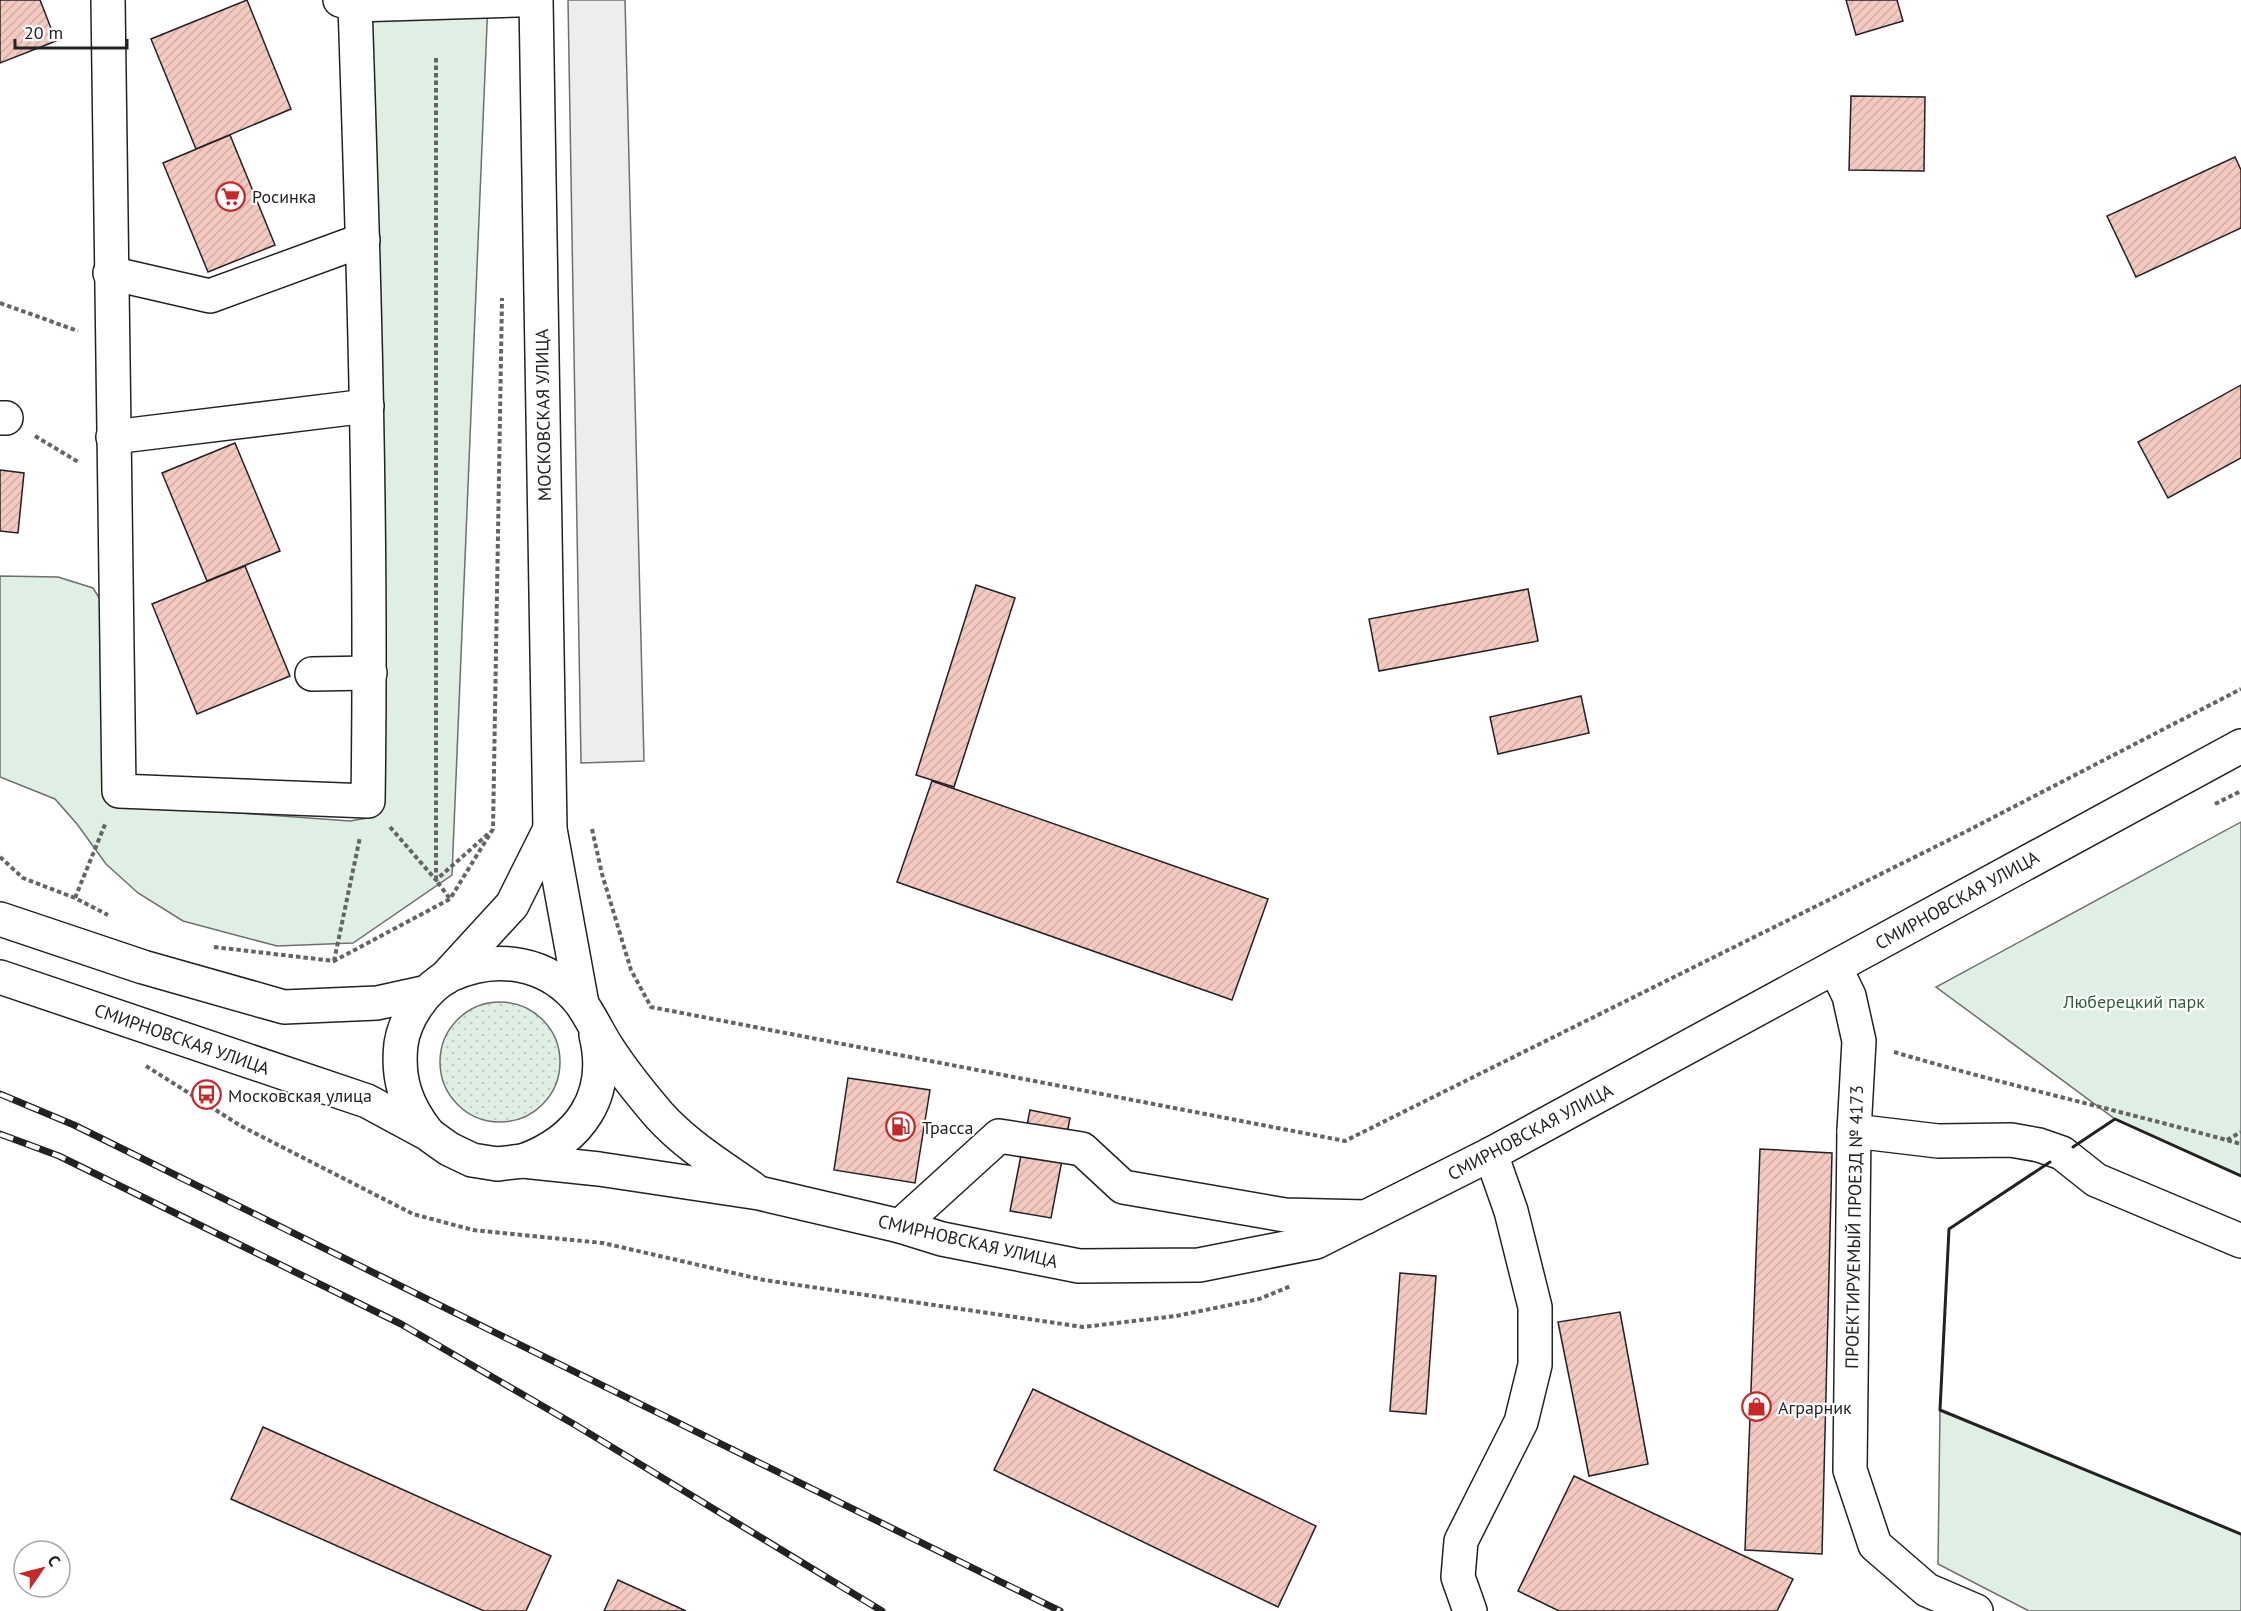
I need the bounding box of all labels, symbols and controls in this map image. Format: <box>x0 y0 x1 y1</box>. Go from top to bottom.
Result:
scale bar <box>15 12 128 50</box>
text: 20 m <box>24 21 63 44</box>
supermarket icon: Росинка <box>215 180 247 212</box>
place label: Росинка <box>252 185 316 208</box>
street label: МОСКОВСКАЯ УЛИЦА <box>530 328 556 501</box>
street label: СМИРНОВСКАЯ УЛИЦА <box>1871 845 2043 955</box>
park label: Люберецкий парк <box>2062 990 2205 1013</box>
street label: СМИРНОВСКАЯ УЛИЦА <box>91 998 273 1080</box>
street label: СМИРНОВСКАЯ УЛИЦА <box>1443 1078 1617 1185</box>
bus stop icon: Московская улица <box>191 1079 223 1111</box>
place label: Московская улица <box>228 1084 372 1107</box>
street label: ПРОЕКТИРУЕМЫЙ ПРОЕЗД № 4173 <box>1840 1085 1868 1369</box>
fuel station icon: Трасса <box>885 1111 917 1143</box>
place label: Трасса <box>922 1116 973 1139</box>
street label: СМИРНОВСКАЯ УЛИЦА <box>876 1209 1061 1273</box>
shop icon: Аграрник <box>1741 1391 1773 1423</box>
place label: Аграрник <box>1778 1396 1852 1419</box>
north arrow <box>12 1539 72 1599</box>
text: С <box>44 1551 65 1570</box>

